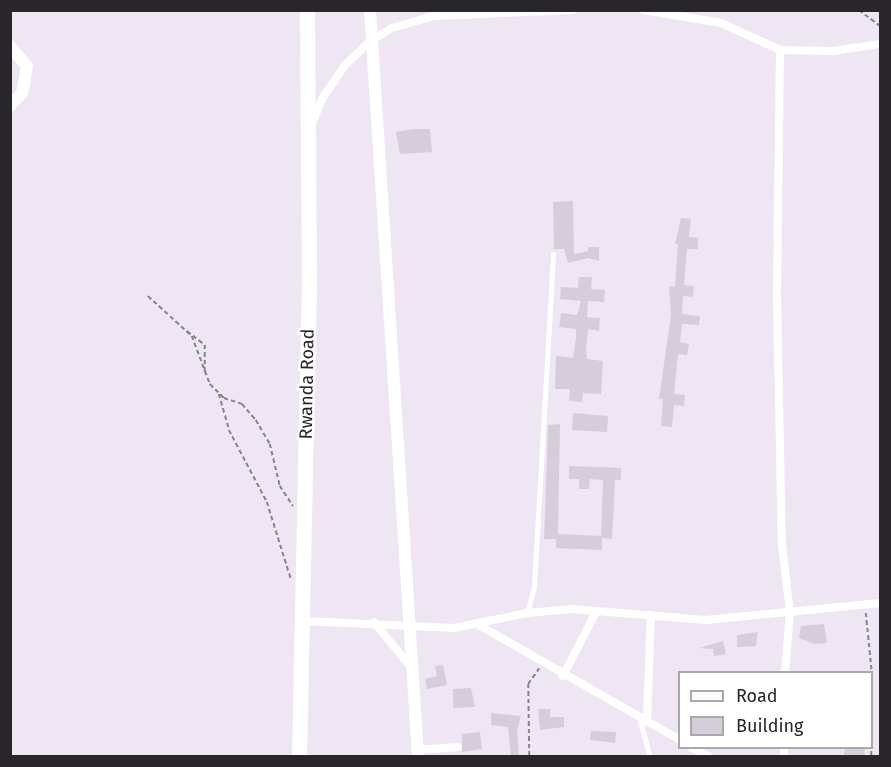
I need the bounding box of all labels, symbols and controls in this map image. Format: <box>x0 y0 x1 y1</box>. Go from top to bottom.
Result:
street label: Rwanda Road <box>295 328 319 440</box>
legend <box>678 671 873 749</box>
text: Road <box>736 685 778 707</box>
text: Building <box>736 715 803 737</box>

